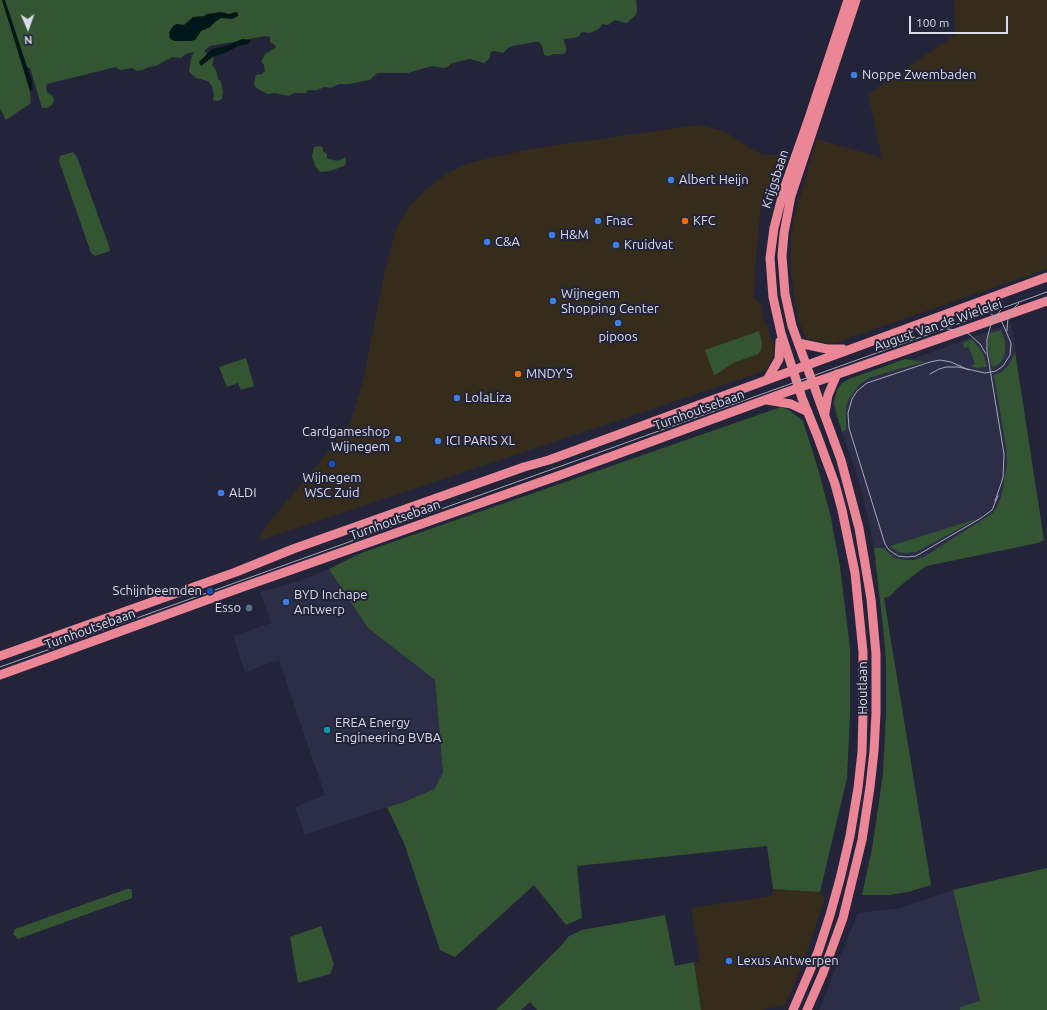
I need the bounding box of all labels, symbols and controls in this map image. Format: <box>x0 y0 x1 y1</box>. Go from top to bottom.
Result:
north arrow <box>8 8 48 48</box>
scale bar <box>911 8 1010 34</box>
text: 100 m <box>916 16 949 29</box>
text: N <box>24 34 33 46</box>
place label: Noppe Zwembaden <box>862 67 976 83</box>
marker: Noppe Zwembaden <box>849 70 859 80</box>
street label: Krijgsbaan <box>758 148 792 210</box>
place label: Albert Heijn <box>679 172 749 188</box>
marker: Albert Heijn <box>666 175 676 185</box>
place label: Fnac <box>606 213 633 229</box>
place label: KFC <box>693 213 716 229</box>
marker: Fnac <box>593 216 603 226</box>
marker: KFC <box>680 216 690 226</box>
place label: H&M <box>560 227 589 243</box>
marker: H&M <box>547 230 557 240</box>
place label: C&A <box>495 234 520 250</box>
marker: C&A <box>482 237 492 247</box>
place label: Kruidvat <box>624 237 673 253</box>
marker: Kruidvat <box>611 240 621 250</box>
place label: Wijnegem Shopping Center <box>561 286 659 317</box>
marker: Wijnegem Shopping Center <box>548 296 558 306</box>
street label: August Van de Wielelei <box>872 296 1004 354</box>
marker: pipoos <box>613 318 623 328</box>
place label: pipoos <box>598 329 638 345</box>
place label: MNDY'S <box>526 366 573 382</box>
marker: MNDY'S <box>513 369 523 379</box>
street label: Turnhoutsebaan <box>652 386 746 434</box>
place label: LolaLiza <box>465 390 512 406</box>
marker: LolaLiza <box>452 393 462 403</box>
place label: Cardgameshop Wijnegem <box>302 424 390 455</box>
place label: ICI PARIS XL <box>446 433 515 449</box>
marker: Cardgameshop Wijnegem <box>393 434 403 444</box>
marker: ICI PARIS XL <box>433 436 443 446</box>
marker: Wijnegem WSC Zuid <box>327 459 337 469</box>
place label: Wijnegem WSC Zuid <box>302 470 362 501</box>
place label: ALDI <box>229 485 257 501</box>
marker: ALDI <box>216 488 226 498</box>
street label: Turnhoutsebaan <box>348 496 442 544</box>
place label: Schijnbeemden <box>113 583 202 599</box>
marker: Schijnbeemden <box>205 586 215 596</box>
place label: BYD Inchape Antwerp <box>294 587 367 618</box>
marker: BYD Inchape Antwerp <box>281 597 291 607</box>
place label: Esso <box>215 600 241 616</box>
marker: Esso <box>244 603 254 613</box>
street label: Turnhoutsebaan <box>43 605 137 653</box>
street label: Houtlaan <box>855 661 871 715</box>
place label: EREA Energy Engineering BVBA <box>335 715 441 746</box>
marker: EREA Energy Engineering BVBA <box>322 725 332 735</box>
place label: Lexus Antwerpen <box>737 953 839 969</box>
marker: Lexus Antwerpen <box>724 956 734 966</box>

